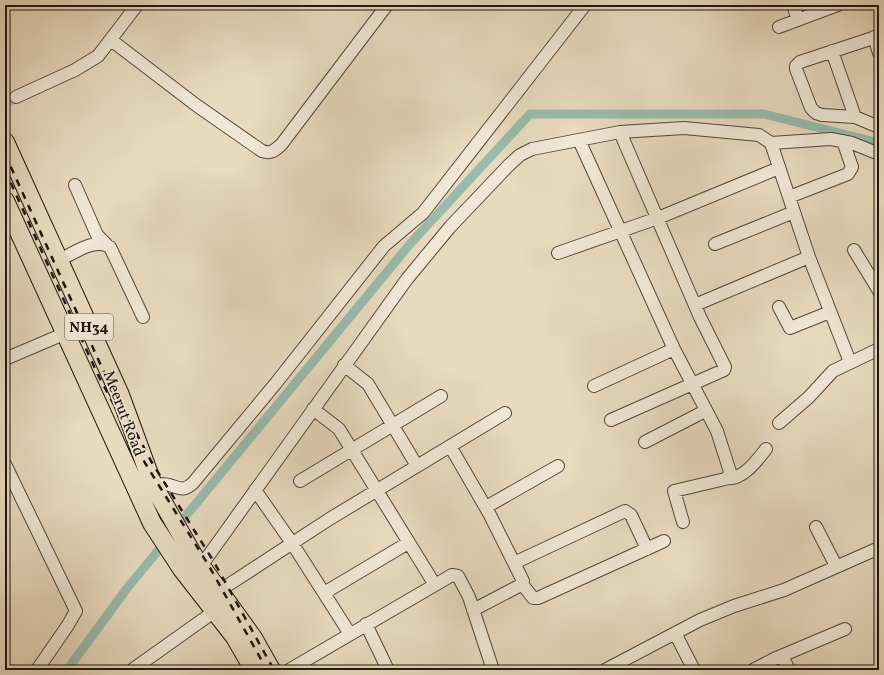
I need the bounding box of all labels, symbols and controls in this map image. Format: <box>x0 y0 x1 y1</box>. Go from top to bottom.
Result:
road number: NH34 <box>65 314 113 340</box>
street label: Meerut Road <box>97 368 150 460</box>

